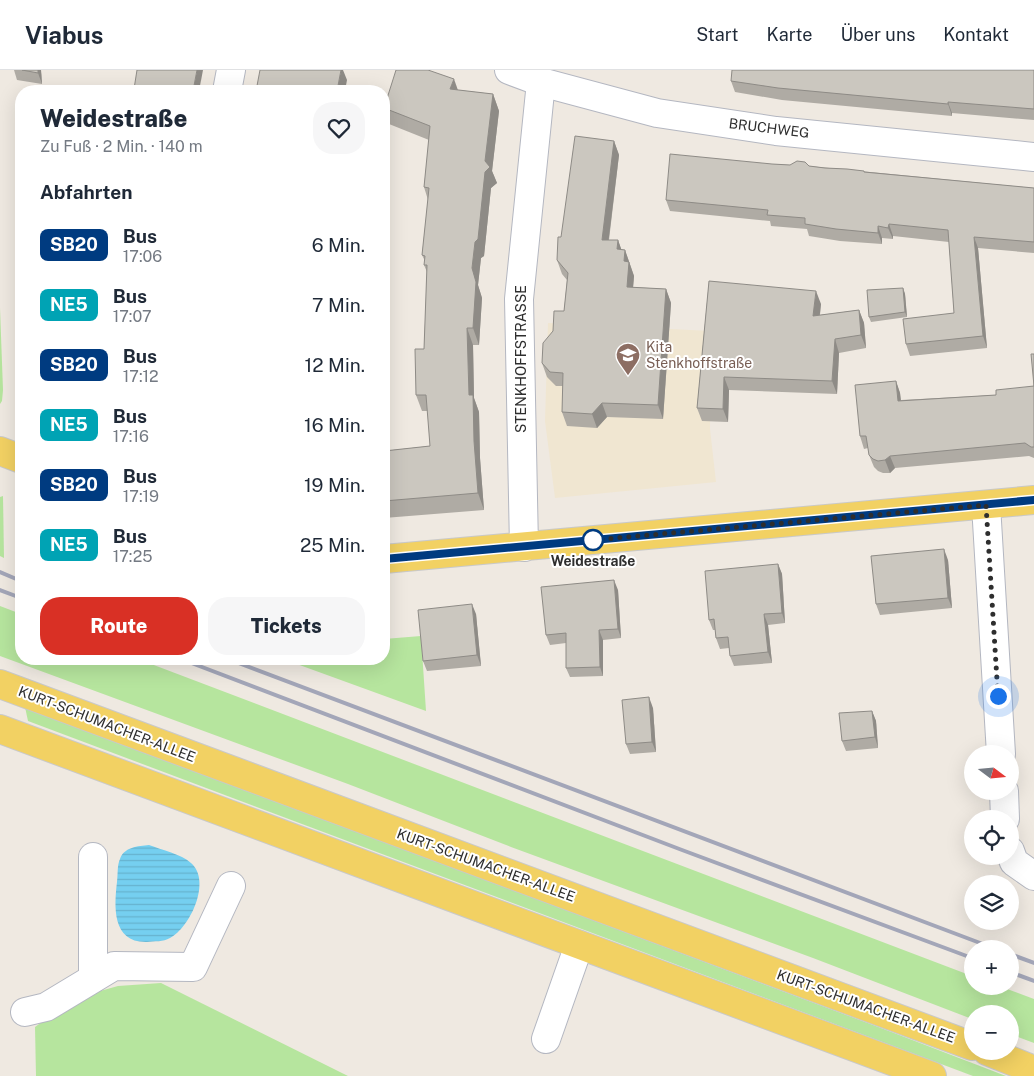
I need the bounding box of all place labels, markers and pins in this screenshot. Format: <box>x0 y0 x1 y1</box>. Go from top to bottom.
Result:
place label: Kita Stenkhoffstraße <box>646 339 752 371</box>
school or university icon: Kita Stenkhoffstraße <box>615 342 641 376</box>
marker: Weidestraße <box>582 529 604 551</box>
place label: Weidestraße <box>551 553 635 569</box>

